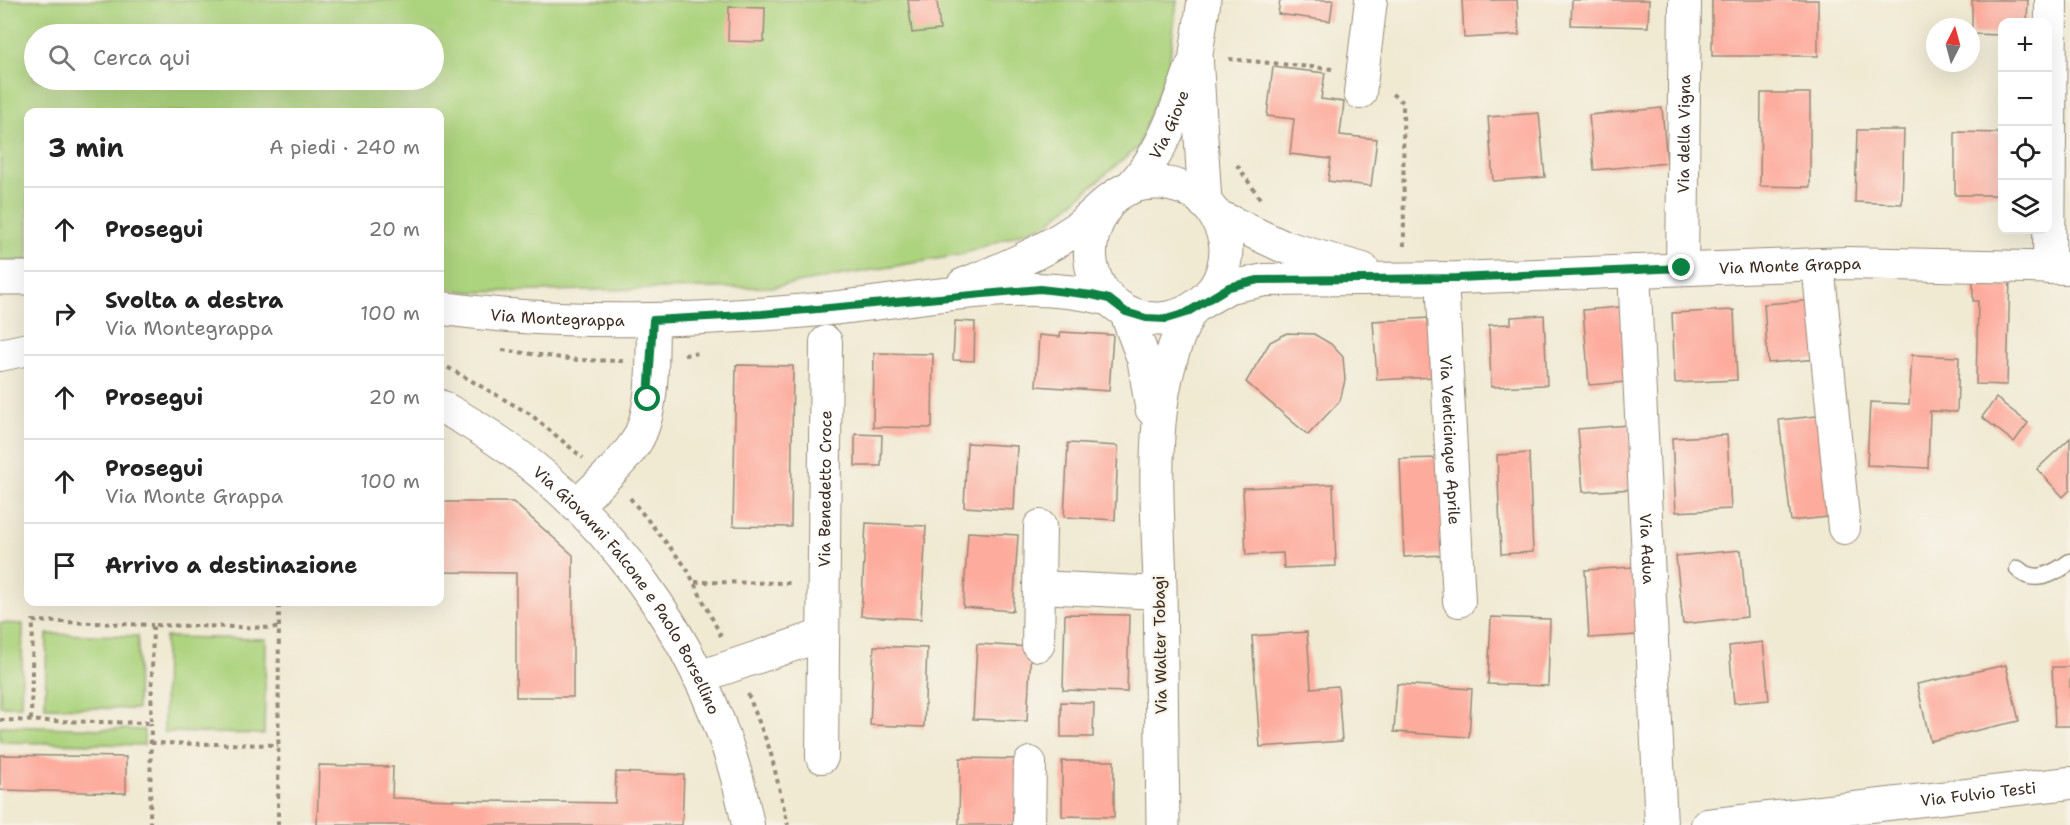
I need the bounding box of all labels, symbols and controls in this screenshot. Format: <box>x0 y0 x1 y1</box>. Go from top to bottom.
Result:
north arrow <box>1926 18 1980 72</box>
map controls <box>1998 18 2052 234</box>
button: + <box>1998 18 2052 72</box>
search box <box>24 24 444 90</box>
icon: search <box>45 41 78 74</box>
text: Cerca qui <box>93 43 191 72</box>
button: − <box>1998 72 2052 126</box>
street label: Via della Vigna <box>1672 74 1695 194</box>
street label: Via Giove <box>1144 87 1193 163</box>
button: locate <box>1998 126 2052 180</box>
text: 3 min <box>48 130 124 165</box>
text: A piedi · 240 m <box>269 134 420 160</box>
button: layers <box>1998 180 2052 234</box>
icon: ahead <box>48 213 81 246</box>
text: Prosegui <box>105 215 203 244</box>
text: 20 m <box>369 216 420 242</box>
street label: Via Monte Grappa <box>1718 252 1862 278</box>
route end <box>1668 254 1694 280</box>
text: Svolta a destra <box>105 286 283 315</box>
icon: right <box>48 297 81 330</box>
text: 100 m <box>360 300 420 326</box>
street label: Via Montegrappa <box>489 304 625 330</box>
text: Via Montegrappa <box>105 315 273 341</box>
street label: Via Venticinque Aprile <box>1436 354 1465 525</box>
icon: ahead <box>48 381 81 414</box>
text: Prosegui <box>105 383 203 412</box>
text: 20 m <box>369 384 420 410</box>
route start <box>634 385 660 411</box>
street label: Via Benedetto Croce <box>813 410 836 568</box>
text: Prosegui <box>105 454 203 483</box>
street label: Via Giovanni Falcone e Paolo Borsellino <box>529 461 725 718</box>
icon: ahead <box>48 465 81 498</box>
text: 100 m <box>360 468 420 494</box>
text: Via Monte Grappa <box>105 483 283 509</box>
street label: Via Adua <box>1635 513 1660 585</box>
icon: arrive <box>48 549 81 582</box>
text: Arrivo a destinazione <box>105 551 357 580</box>
street label: Via Walter Tobagi <box>1148 575 1172 715</box>
street label: Via Fulvio Testi <box>1919 777 2037 811</box>

